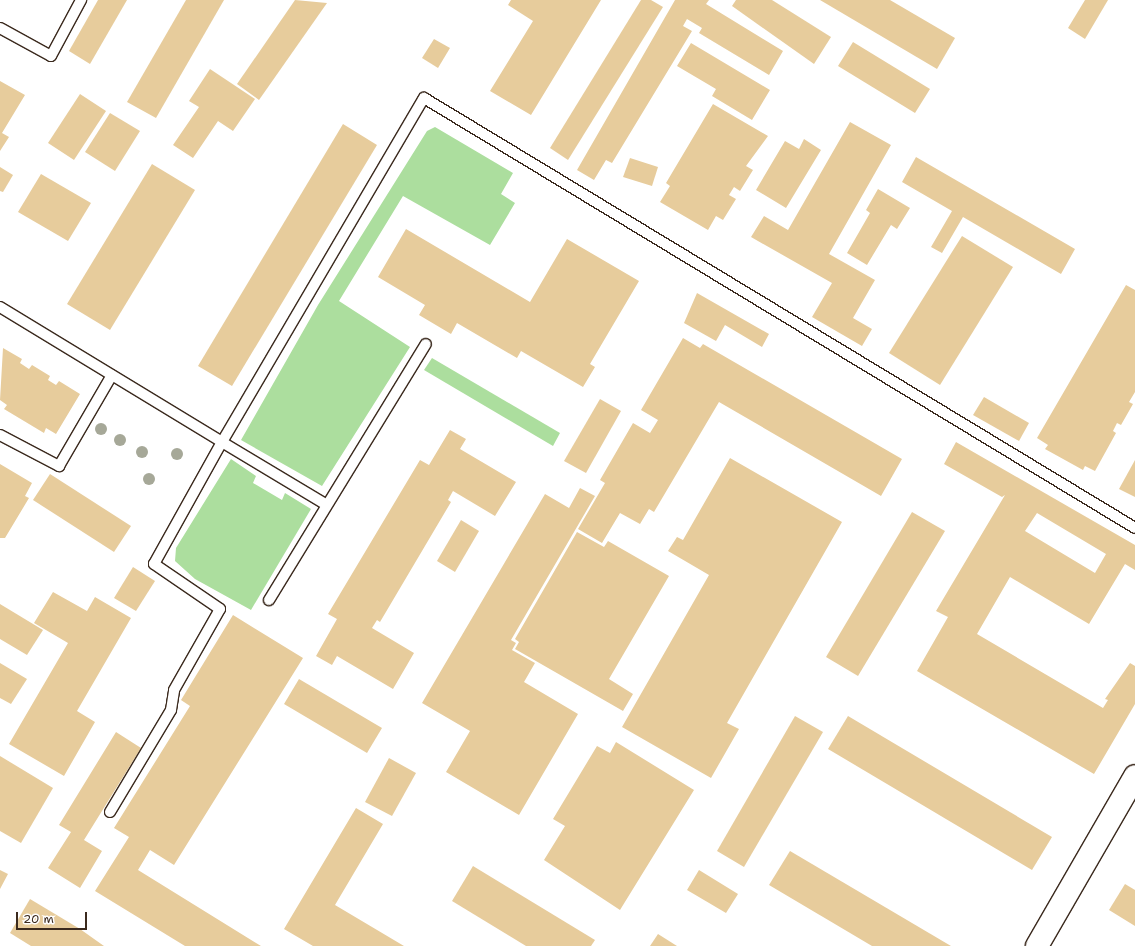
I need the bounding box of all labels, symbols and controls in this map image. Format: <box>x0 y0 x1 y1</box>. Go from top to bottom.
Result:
scale bar <box>18 904 89 930</box>
text: 20 m <box>23 911 54 927</box>

